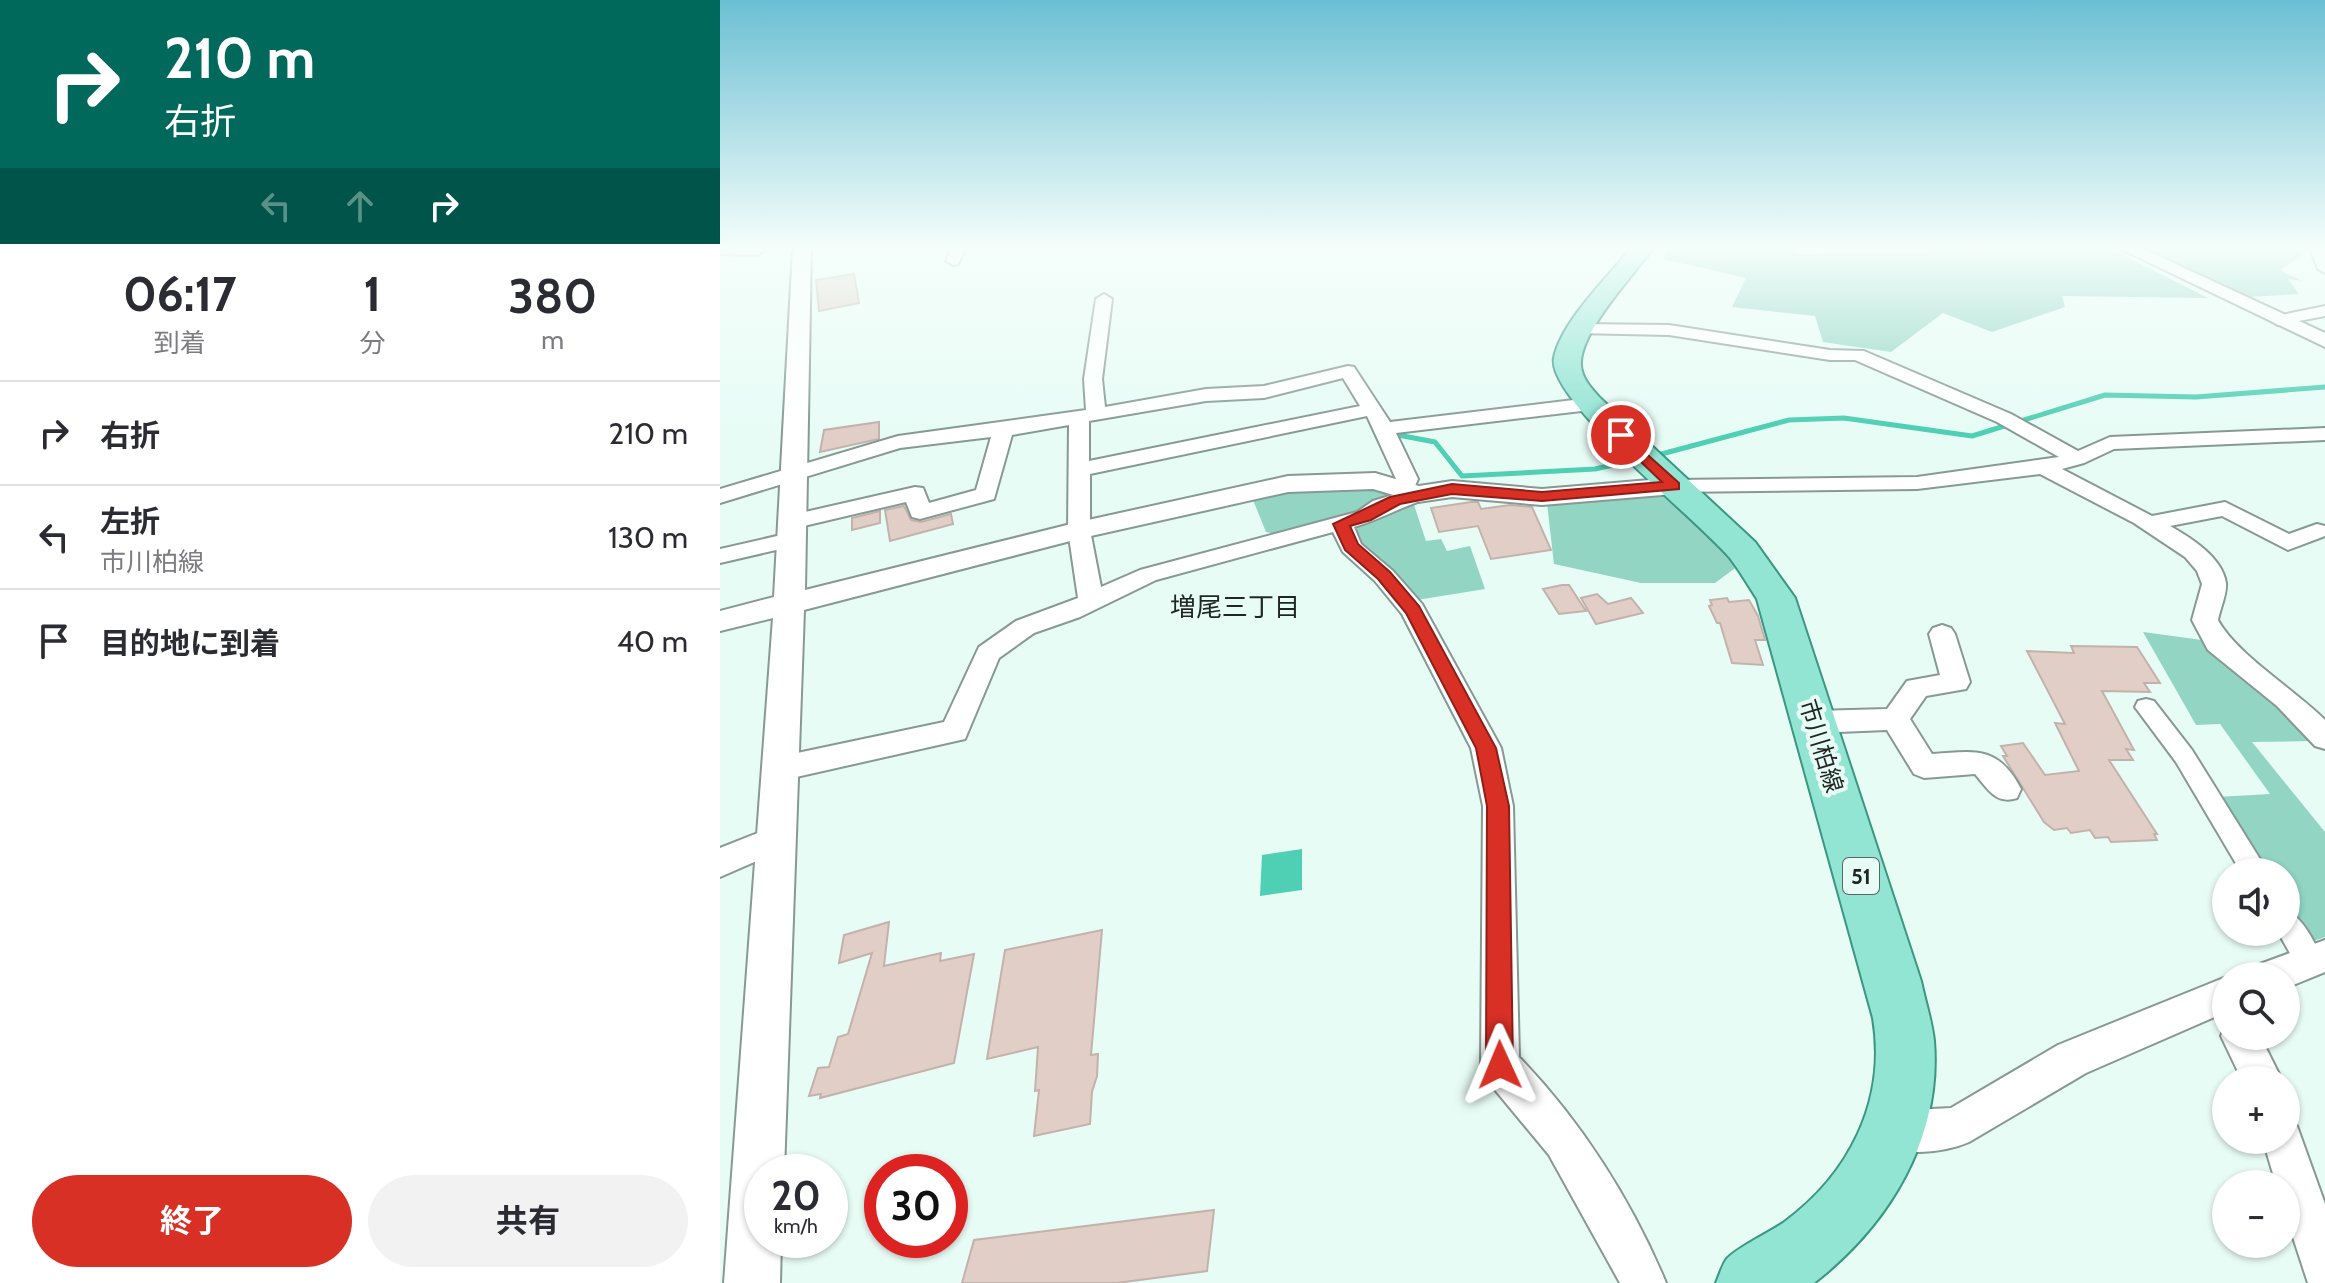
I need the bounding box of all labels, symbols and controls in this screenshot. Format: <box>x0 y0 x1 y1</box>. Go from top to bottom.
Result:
text: 210 m <box>164 24 315 92</box>
icon: right <box>32 32 136 136</box>
text: 右折 <box>164 99 236 143</box>
icon: left <box>254 184 298 228</box>
icon: ahead <box>338 184 382 228</box>
icon: right <box>422 184 466 228</box>
text: 06:17 <box>123 265 237 323</box>
text: 1 <box>364 265 381 323</box>
text: 380 <box>508 267 597 325</box>
text: m <box>541 324 564 356</box>
text: 到着 <box>154 327 206 359</box>
text: 分 <box>359 327 385 359</box>
pin <box>1587 401 1655 469</box>
icon: right <box>32 411 76 455</box>
icon: arrive <box>1599 413 1643 457</box>
text: 210 m <box>608 415 688 452</box>
text: 右折 <box>100 417 160 454</box>
text: 左折 <box>100 503 160 540</box>
icon: left <box>32 515 76 559</box>
text: 130 m <box>608 519 688 556</box>
text: 市川柏線 <box>100 546 204 578</box>
district label: 増尾三丁目 <box>1170 591 1300 623</box>
icon: arrive <box>32 619 76 663</box>
text: 40 m <box>617 623 688 660</box>
text: 目的地に到着 <box>100 625 280 662</box>
street label: 市川柏線 <box>1794 696 1849 796</box>
road number: 51 <box>1843 858 1879 894</box>
map controls <box>2212 858 2300 1258</box>
button: sound <box>2212 858 2300 946</box>
button: search <box>2212 962 2300 1050</box>
position arrow <box>1458 1023 1542 1107</box>
button: + <box>2212 1066 2300 1154</box>
speed limit sign: 30 <box>864 1154 968 1258</box>
button: − <box>2212 1170 2300 1258</box>
text: 20 <box>771 1171 821 1220</box>
button: 終了 <box>32 1175 352 1267</box>
button: 共有 <box>368 1175 688 1267</box>
text: km/h <box>774 1214 818 1238</box>

